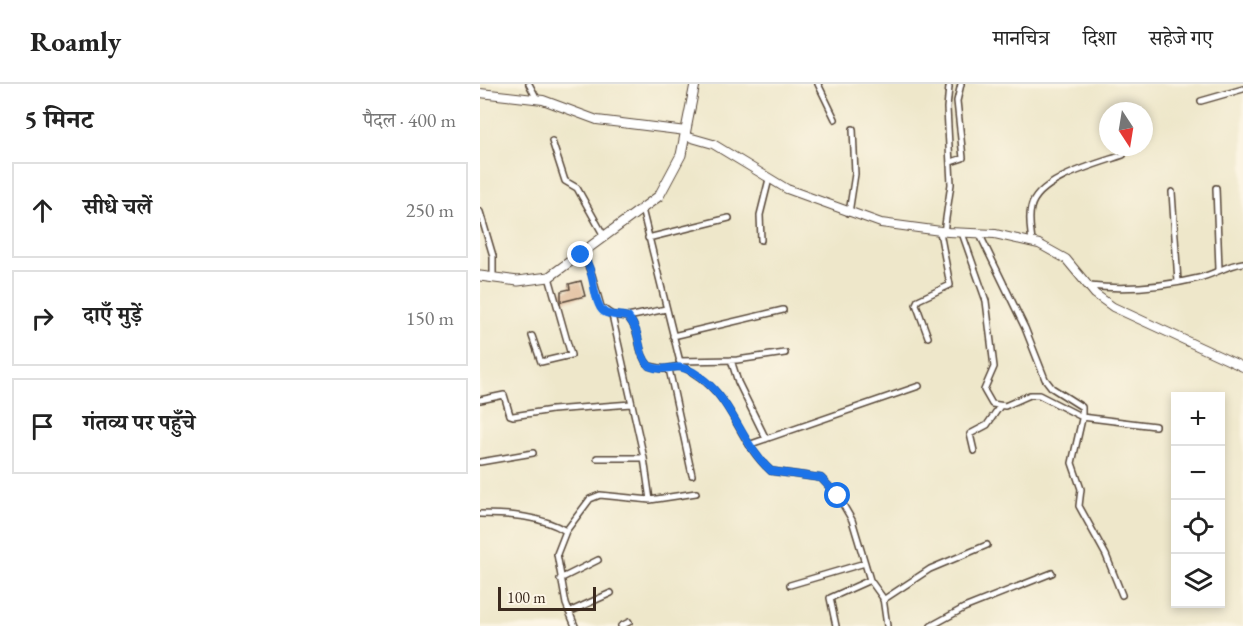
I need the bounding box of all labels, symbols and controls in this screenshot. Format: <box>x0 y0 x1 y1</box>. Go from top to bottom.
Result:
text: Roamly <box>30 23 121 59</box>
text: मानचित्र <box>993 24 1050 51</box>
text: दिशा <box>1083 24 1116 51</box>
text: सहेजे गए <box>1149 24 1213 51</box>
text: 5 मिनट <box>24 102 93 136</box>
north arrow <box>1099 102 1153 156</box>
text: पैदल · 400 m <box>363 107 456 133</box>
text: सीधे चलें <box>83 192 152 221</box>
icon: ahead <box>26 194 59 227</box>
text: 250 m <box>406 197 454 223</box>
route end <box>567 241 593 267</box>
text: दाएँ मुड़ें <box>83 300 142 329</box>
icon: right <box>26 302 59 335</box>
text: 150 m <box>406 305 454 331</box>
map controls <box>1171 392 1225 608</box>
button: + <box>1171 392 1225 446</box>
text: गंतव्य पर पहुँचे <box>83 408 195 437</box>
icon: arrive <box>26 410 59 443</box>
button: − <box>1171 446 1225 500</box>
route start <box>824 482 850 508</box>
button: locate <box>1171 500 1225 554</box>
button: layers <box>1171 554 1225 608</box>
scale bar <box>498 584 596 612</box>
text: 100 m <box>507 587 546 608</box>

